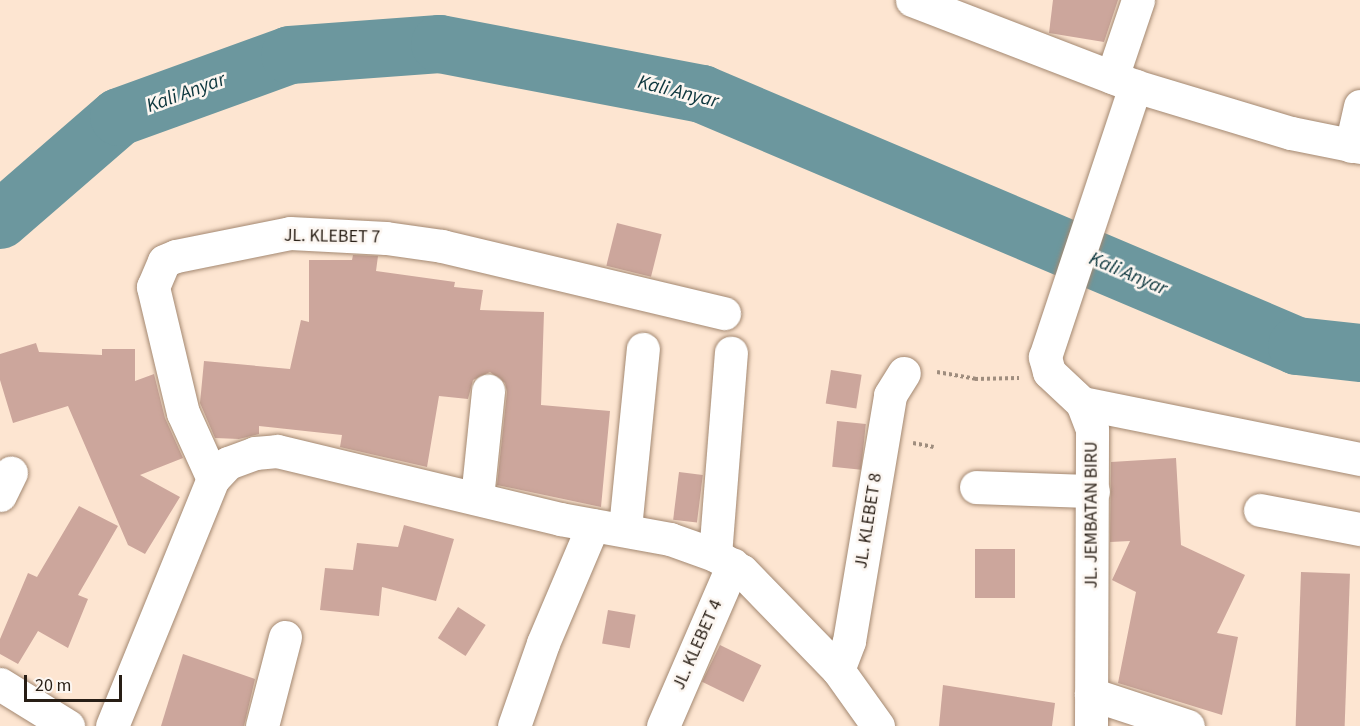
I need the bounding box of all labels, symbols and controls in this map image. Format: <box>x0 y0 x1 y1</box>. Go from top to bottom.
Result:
water label: Kali Anyar <box>143 68 229 118</box>
water label: Kali Anyar <box>635 70 721 114</box>
street label: JL. KLEBET 7 <box>284 225 380 249</box>
water label: Kali Anyar <box>1085 247 1171 301</box>
street label: JL. JEMBATAN BIRU <box>1081 441 1103 589</box>
street label: JL. KLEBET 8 <box>851 472 887 570</box>
street label: JL. KLEBET 4 <box>669 597 727 693</box>
scale bar <box>27 663 124 701</box>
text: 20 m <box>35 673 71 698</box>

